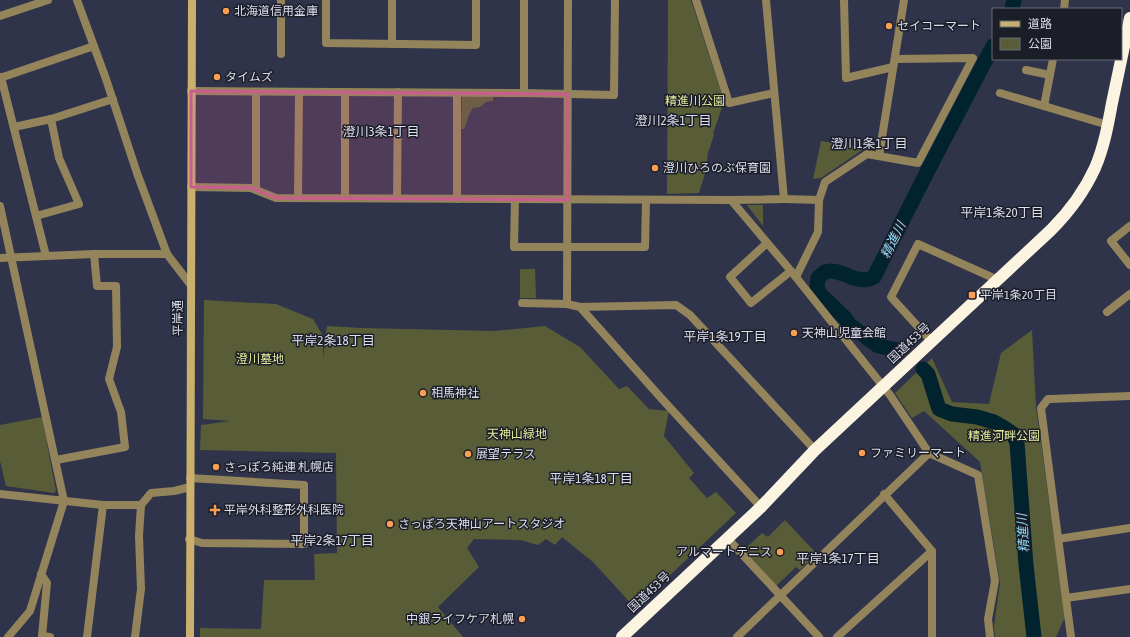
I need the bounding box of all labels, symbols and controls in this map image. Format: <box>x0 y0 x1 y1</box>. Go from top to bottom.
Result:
place label: 北海道信用金庫 <box>234 4 318 18</box>
marker: 北海道信用金庫 <box>221 6 231 16</box>
legend <box>992 8 1122 60</box>
text: 道路 <box>1028 17 1052 31</box>
place label: セイコーマート <box>897 19 981 33</box>
marker: セイコーマート <box>884 21 894 31</box>
text: 公園 <box>1028 37 1052 51</box>
place label: タイムズ <box>225 70 273 84</box>
marker: タイムズ <box>212 72 222 82</box>
park label: 精進川公園 <box>665 94 725 108</box>
district label: 澄川2条1丁目 <box>634 113 712 128</box>
district label: 澄川3条1丁目 <box>342 124 420 139</box>
district label: 澄川1条1丁目 <box>830 136 908 151</box>
place label: 澄川ひろのぶ保育園 <box>663 161 771 175</box>
marker: 澄川ひろのぶ保育園 <box>650 163 660 173</box>
district label: 平岸1条20丁目 <box>960 205 1044 220</box>
water label: 精進川 <box>877 217 909 261</box>
place label: 平岸1条20丁目 <box>980 288 1057 302</box>
marker: 平岸1条20丁目 <box>967 290 977 300</box>
street label: 平岸通 <box>171 300 185 336</box>
street label: 国道453号 <box>885 320 933 366</box>
place label: 天神山児童会館 <box>802 326 886 340</box>
marker: 天神山児童会館 <box>789 328 799 338</box>
district label: 平岸1条19丁目 <box>683 329 767 344</box>
district label: 平岸2条18丁目 <box>291 333 375 348</box>
park label: 澄川墓地 <box>236 352 284 366</box>
place label: 相馬神社 <box>431 386 479 400</box>
marker: 相馬神社 <box>418 388 428 398</box>
park label: 天神山緑地 <box>487 427 547 441</box>
park label: 精進河畔公園 <box>968 429 1040 443</box>
place label: ファミリーマート <box>870 446 966 460</box>
place label: 展望テラス <box>476 447 536 461</box>
marker: ファミリーマート <box>857 448 867 458</box>
marker: 展望テラス <box>463 449 473 459</box>
place label: さっぽろ純連 札幌店 <box>224 460 334 474</box>
marker: さっぽろ純連 札幌店 <box>211 462 221 472</box>
district label: 平岸1条18丁目 <box>549 471 633 486</box>
place label: 平岸外科整形外科医院 <box>224 503 344 517</box>
marker: 平岸外科整形外科医院 <box>209 504 221 516</box>
water label: 精進川 <box>1014 511 1032 553</box>
place label: さっぽろ天神山アートスタジオ <box>398 517 565 531</box>
marker: さっぽろ天神山アートスタジオ <box>385 519 395 529</box>
district label: 平岸2条17丁目 <box>290 533 374 548</box>
place label: アルマートテニス <box>676 545 772 559</box>
marker: アルマートテニス <box>775 547 785 557</box>
district label: 平岸1条17丁目 <box>796 551 880 566</box>
street label: 国道453号 <box>625 569 673 615</box>
place label: 中銀ライフケア札幌 <box>406 612 514 626</box>
marker: 中銀ライフケア札幌 <box>517 614 527 624</box>

